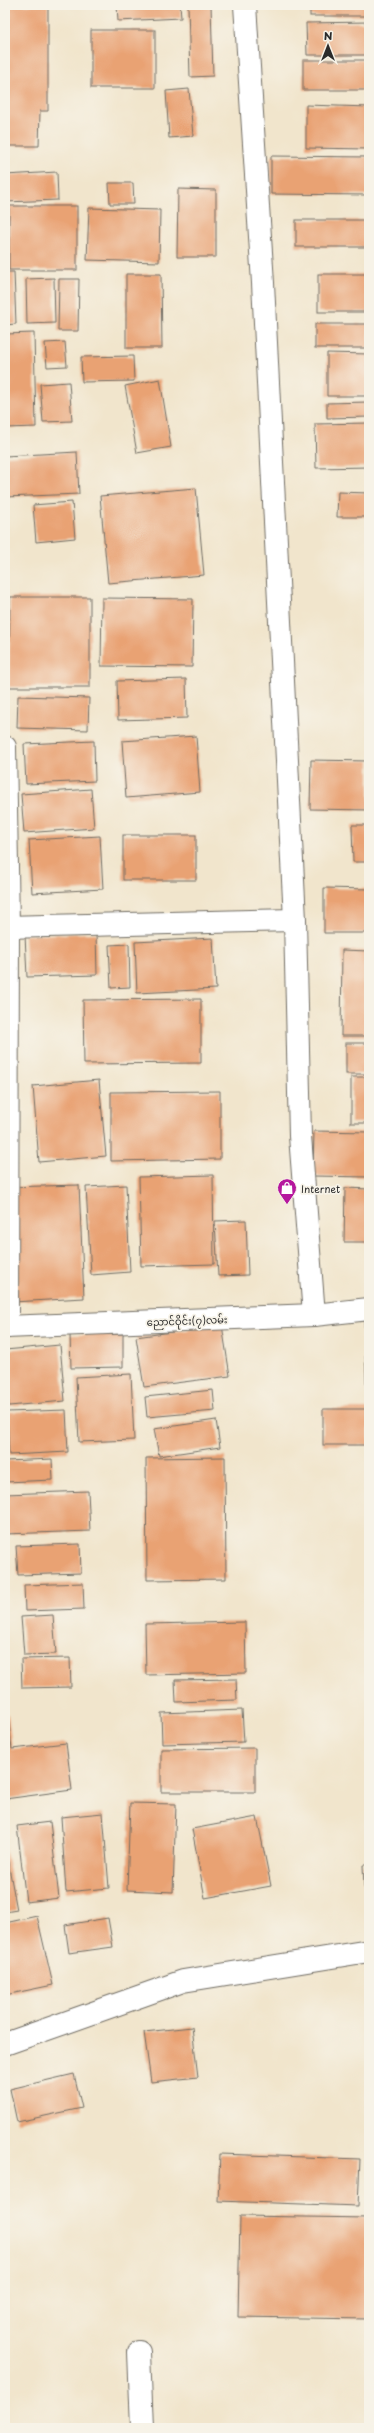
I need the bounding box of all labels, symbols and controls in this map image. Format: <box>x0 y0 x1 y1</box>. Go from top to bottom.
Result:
north arrow <box>308 26 348 66</box>
text: N <box>324 27 333 44</box>
shop icon: Internet <box>276 1177 298 1205</box>
place label: Internet <box>301 1181 340 1196</box>
street label: ညောင်ဝိုင်း(၇)လမ်း <box>146 1311 228 1331</box>

